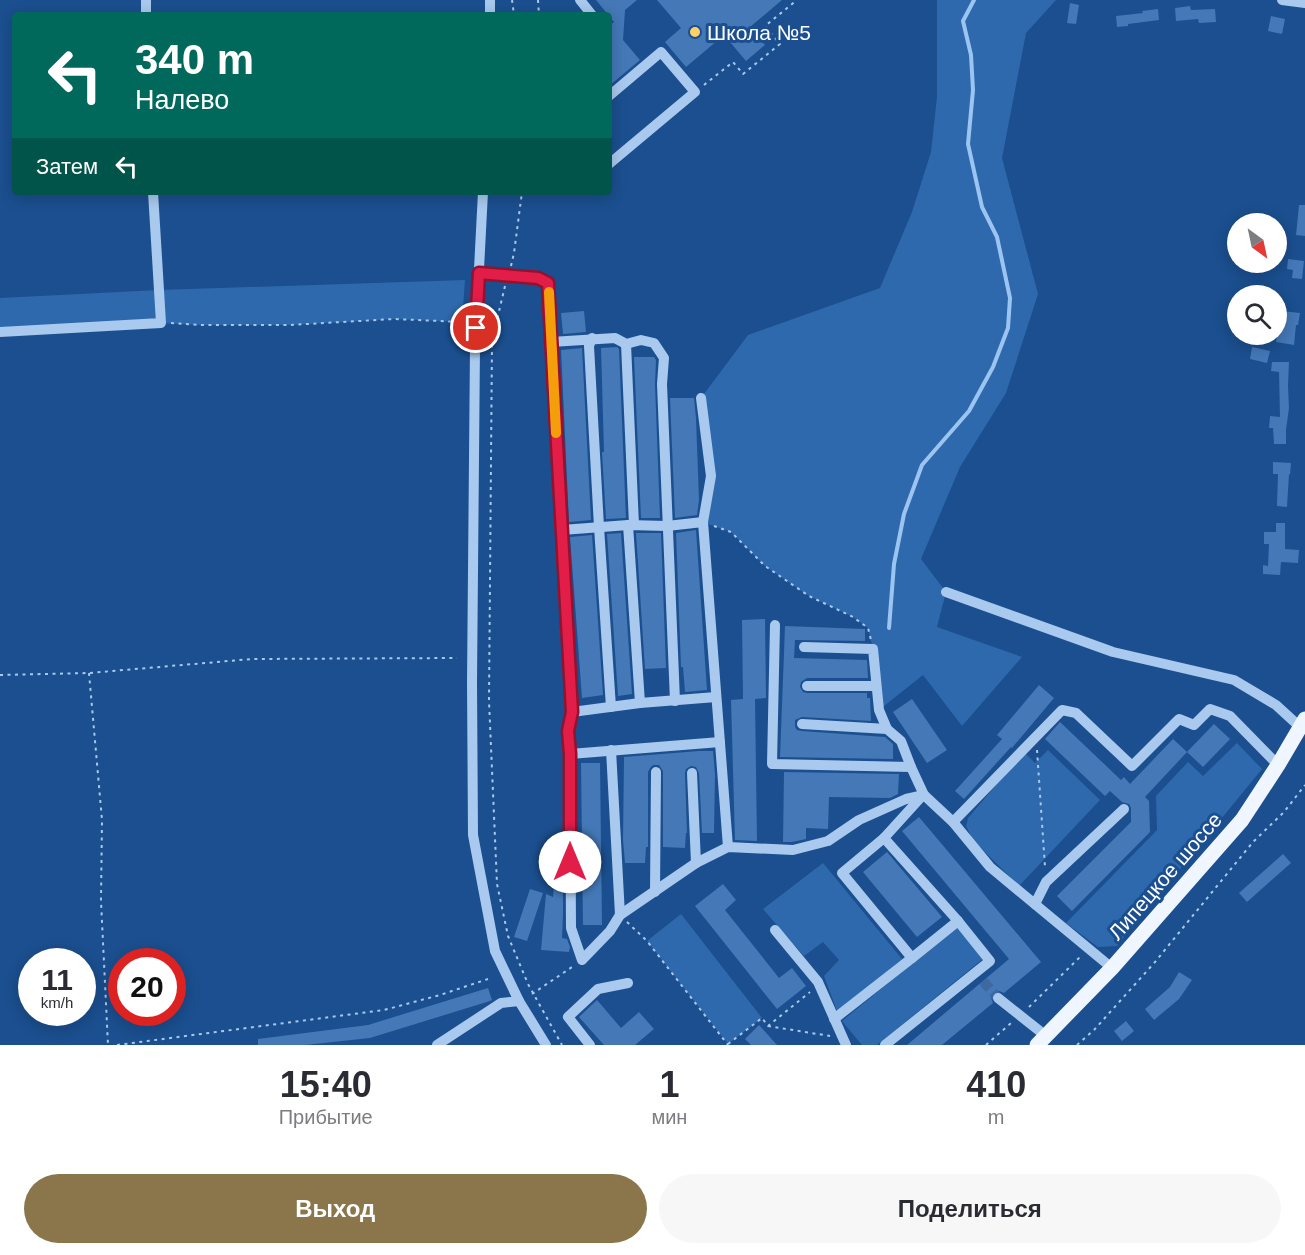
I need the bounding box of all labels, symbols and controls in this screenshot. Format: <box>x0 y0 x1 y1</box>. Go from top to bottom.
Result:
place label: Школа №5 <box>707 21 811 44</box>
marker: Школа №5 <box>688 25 702 39</box>
icon: left <box>36 36 114 114</box>
text: 340 m <box>135 36 254 83</box>
text: Налево <box>135 85 229 115</box>
icon: left <box>110 150 143 183</box>
text: Затем <box>36 154 98 179</box>
north arrow <box>1227 213 1287 273</box>
map controls <box>1227 213 1287 345</box>
button: search <box>1227 285 1287 345</box>
pin <box>450 302 501 353</box>
icon: arrive <box>459 311 492 344</box>
street label: Липецкое шоссе <box>1104 808 1226 944</box>
position arrow <box>538 830 602 894</box>
speed limit sign: 20 <box>108 948 186 1026</box>
text: 11 <box>41 963 73 996</box>
text: km/h <box>41 994 73 1011</box>
text: 15:40 <box>280 1064 372 1105</box>
text: 1 <box>659 1064 679 1105</box>
text: 410 <box>966 1064 1026 1105</box>
text: Прибытие <box>279 1106 373 1128</box>
text: мин <box>651 1106 687 1128</box>
text: m <box>988 1106 1005 1128</box>
button: Выход <box>24 1174 647 1243</box>
button: Поделиться <box>659 1174 1281 1243</box>

